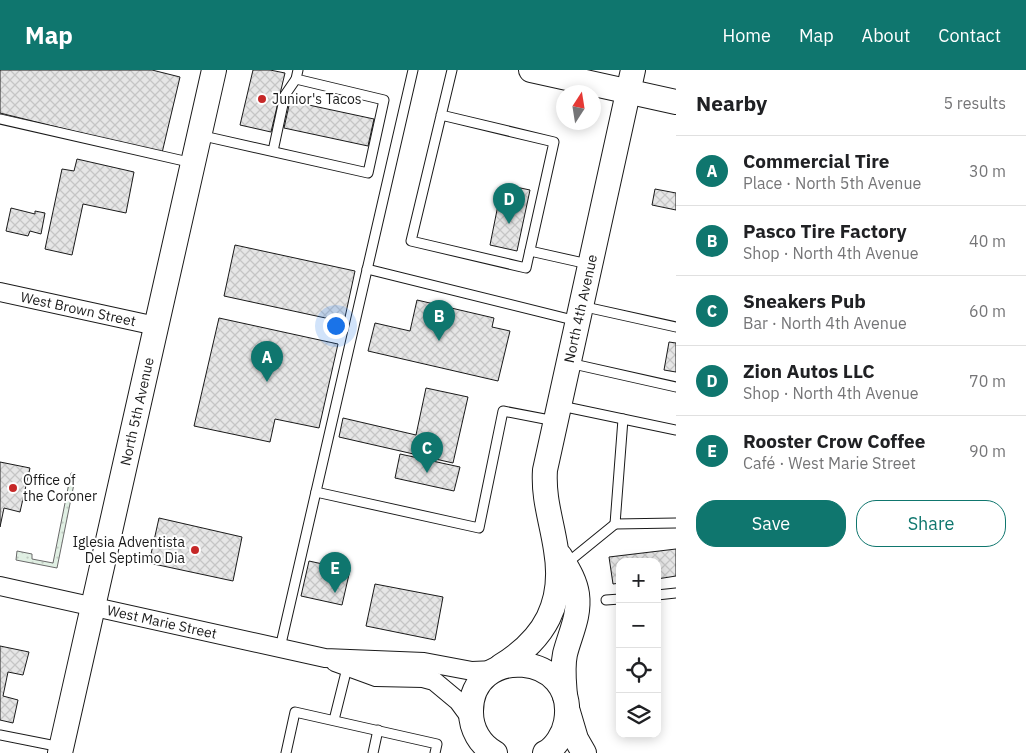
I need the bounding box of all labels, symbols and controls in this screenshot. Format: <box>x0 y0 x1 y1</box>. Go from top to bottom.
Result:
text: Map <box>25 19 73 51</box>
text: Home <box>723 24 771 47</box>
text: Map <box>799 24 834 47</box>
text: About <box>862 24 910 47</box>
text: Contact <box>938 24 1001 47</box>
north arrow <box>556 85 601 130</box>
text: Nearby <box>696 89 767 117</box>
place label: Junior's Tacos <box>272 90 362 108</box>
marker: Junior's Tacos <box>256 93 268 105</box>
text: 5 results <box>943 93 1006 113</box>
text: Commercial Tire <box>743 149 889 173</box>
text: A <box>707 161 717 181</box>
text: 30 m <box>969 161 1006 181</box>
text: Place · North 5th Avenue <box>743 173 921 193</box>
pin: D <box>493 183 525 224</box>
text: Pasco Tire Factory <box>743 219 907 243</box>
text: B <box>707 231 717 251</box>
text: 40 m <box>969 231 1006 251</box>
text: Shop · North 4th Avenue <box>743 243 919 263</box>
street label: North 4th Avenue <box>560 252 601 364</box>
street label: West Brown Street <box>19 288 138 330</box>
text: Sneakers Pub <box>743 289 866 313</box>
pin: B <box>423 300 455 341</box>
text: C <box>707 301 717 321</box>
text: 60 m <box>969 301 1006 321</box>
your location <box>323 313 349 339</box>
text: Bar · North 4th Avenue <box>743 313 907 333</box>
pin: A <box>251 341 283 382</box>
street label: North 5th Avenue <box>116 355 158 467</box>
text: Zion Autos LLC <box>743 359 875 383</box>
text: D <box>706 371 718 391</box>
text: 70 m <box>969 371 1006 391</box>
text: Shop · North 4th Avenue <box>743 383 919 403</box>
text: Rooster Crow Coffee <box>743 429 925 453</box>
pin: C <box>411 432 443 473</box>
text: E <box>707 441 717 461</box>
text: 90 m <box>969 441 1006 461</box>
text: Café · West Marie Street <box>743 453 916 473</box>
place label: Office of the Coroner <box>23 471 97 505</box>
marker: Office of the Coroner <box>7 482 19 494</box>
button: Save <box>696 500 846 547</box>
button: Share <box>856 500 1006 547</box>
place label: Iglesia Adventista Del Septimo Dia <box>72 533 186 567</box>
marker: Iglesia Adventista Del Septimo Dia <box>189 544 201 556</box>
pin: E <box>319 552 351 593</box>
map controls <box>616 558 661 738</box>
button: + <box>616 558 661 603</box>
street label: West Marie Street <box>106 601 219 643</box>
button: − <box>616 603 661 648</box>
button: locate <box>616 648 661 693</box>
button: layers <box>616 693 661 738</box>

